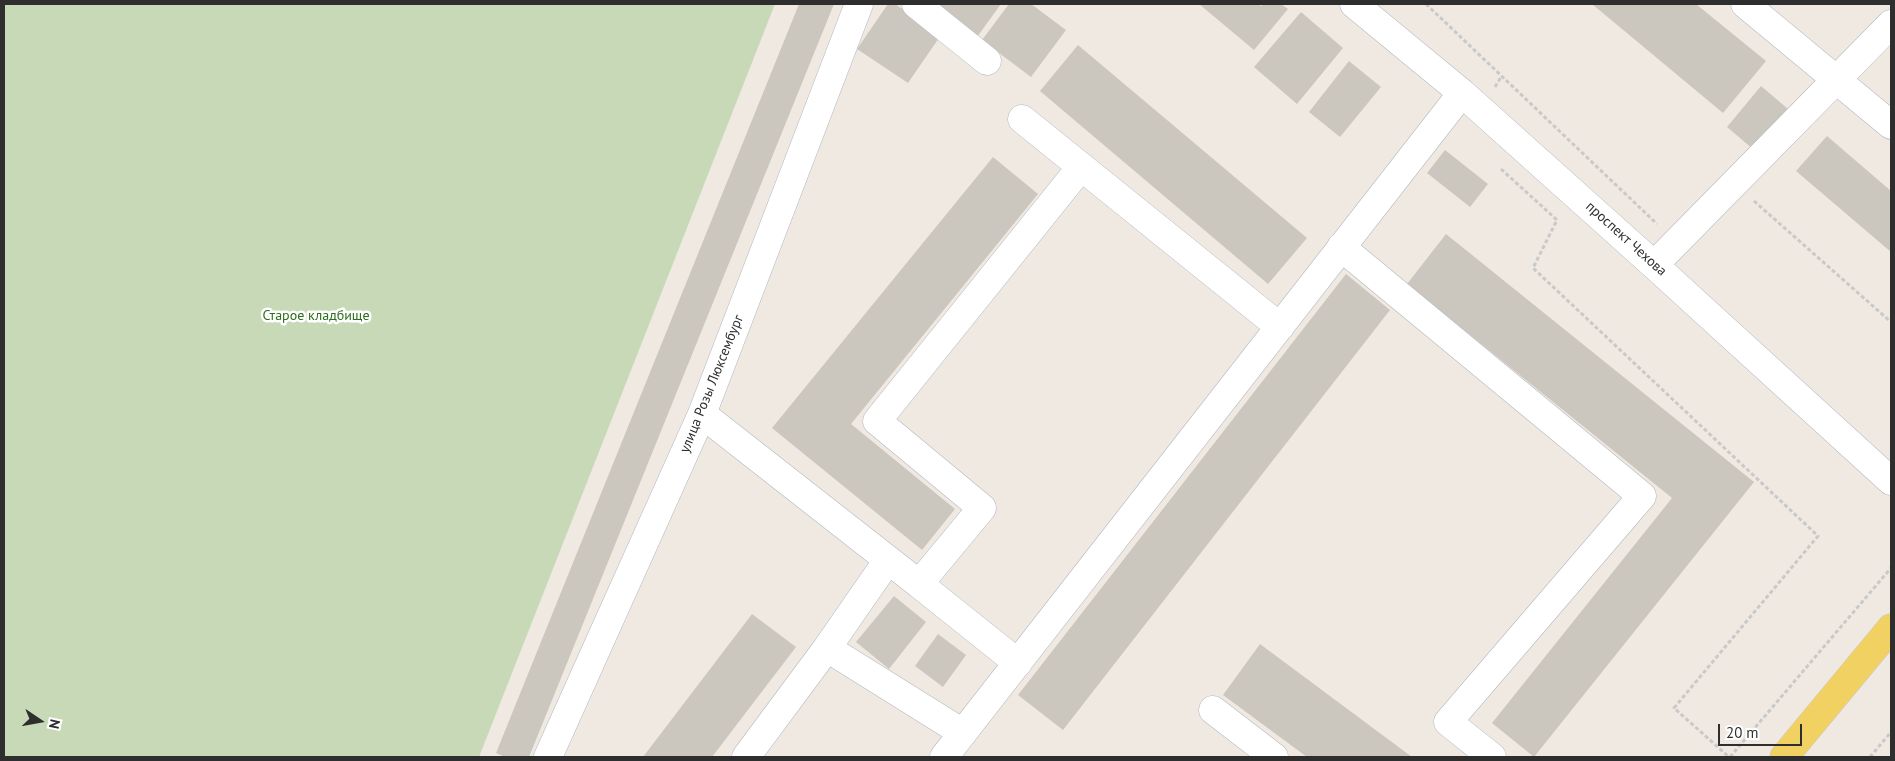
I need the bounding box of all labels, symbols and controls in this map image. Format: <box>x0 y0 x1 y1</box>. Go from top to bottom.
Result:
street label: проспект Чехова <box>1582 198 1670 280</box>
park label: Старое кладбище <box>262 308 370 324</box>
street label: улица Розы Люксембург <box>677 313 747 455</box>
north arrow <box>15 696 65 746</box>
scale bar <box>1720 714 1804 746</box>
text: N <box>45 718 64 730</box>
text: 20 m <box>1726 723 1759 742</box>

